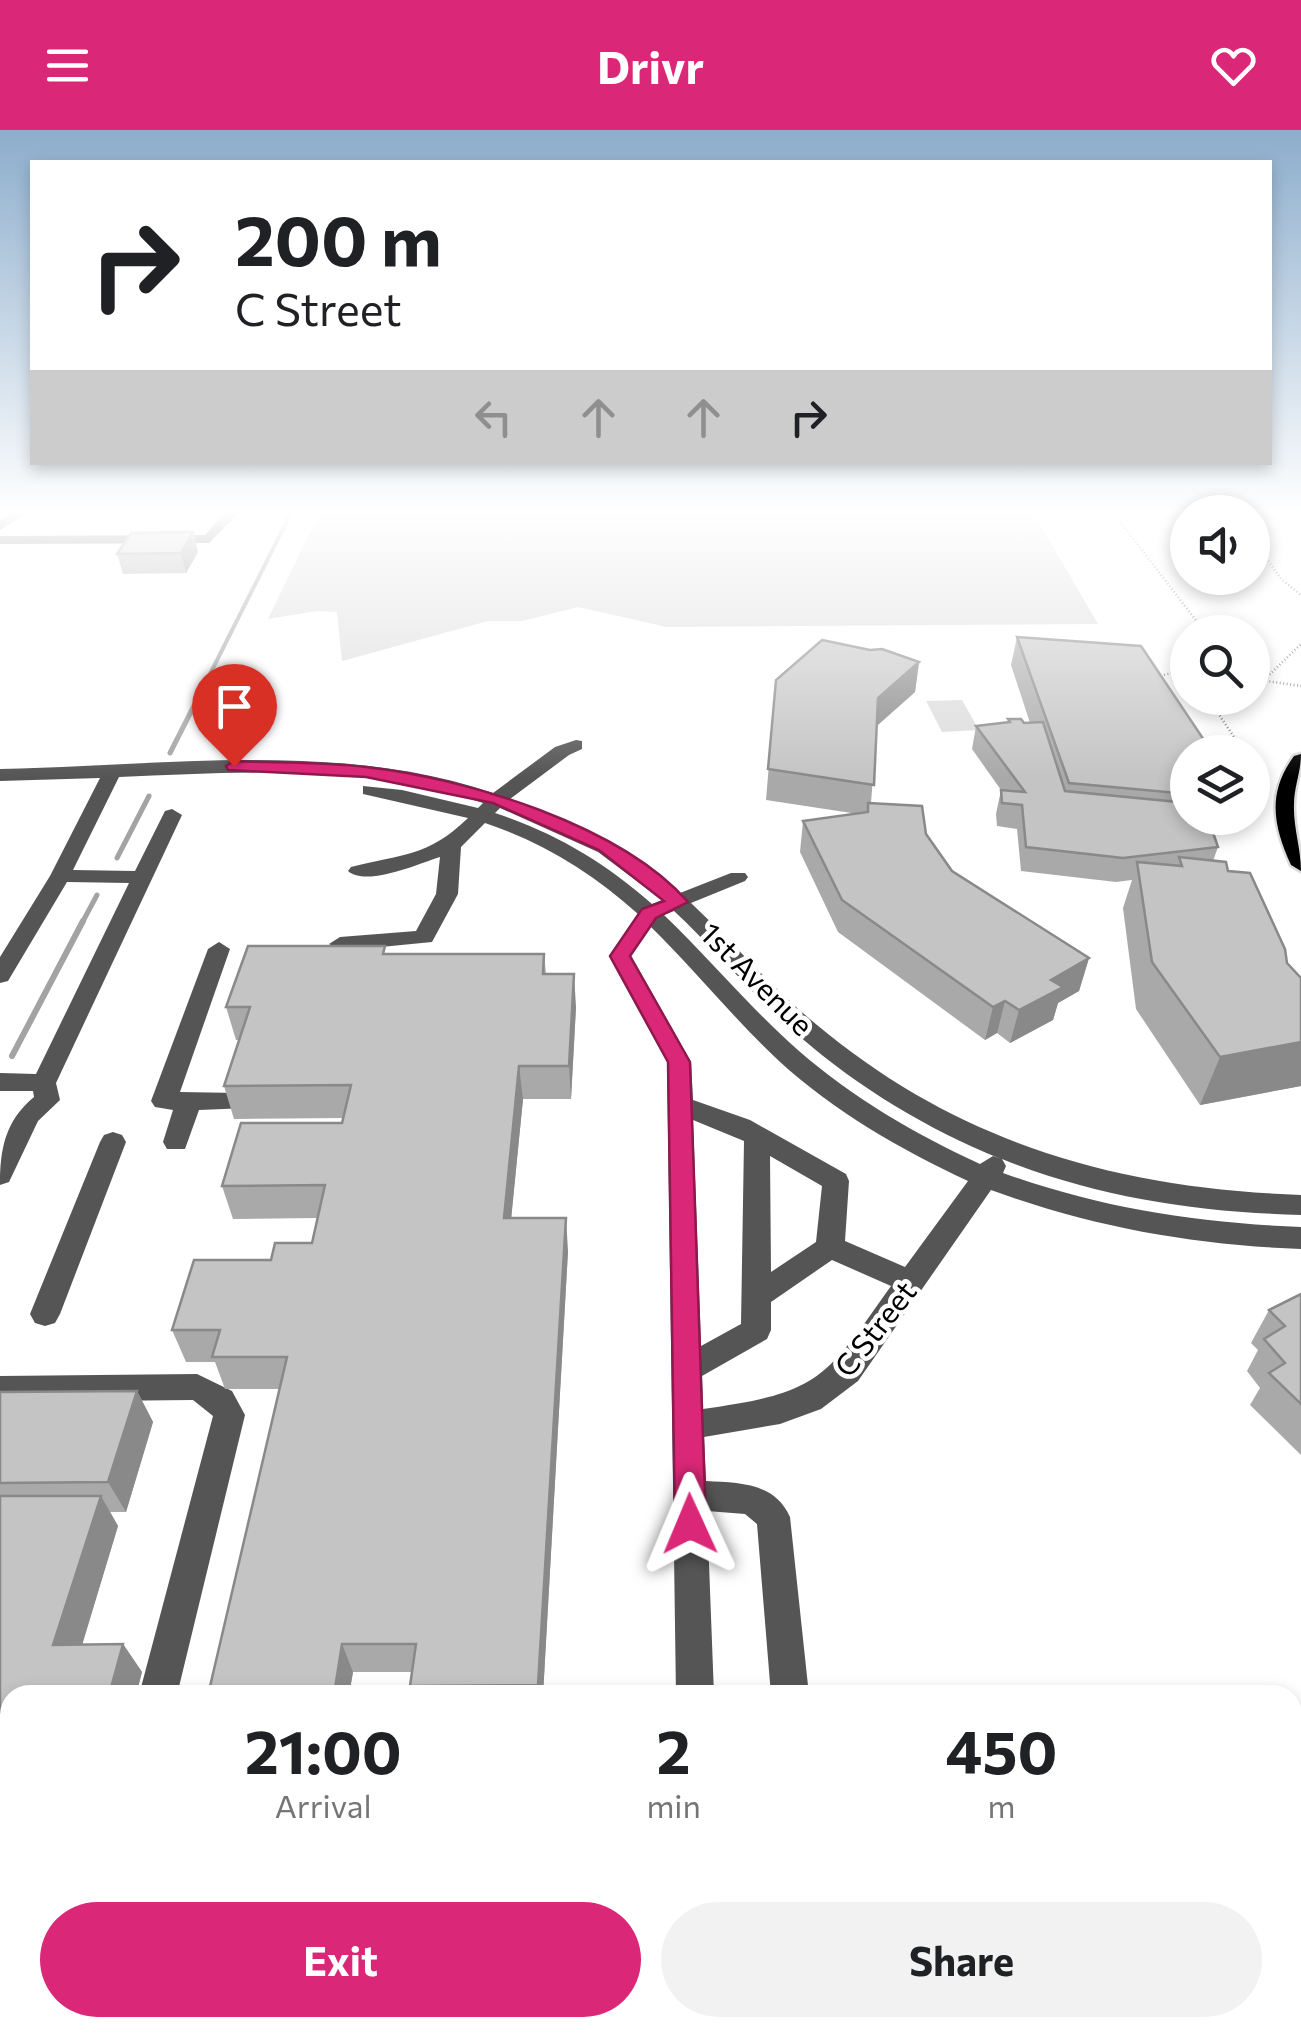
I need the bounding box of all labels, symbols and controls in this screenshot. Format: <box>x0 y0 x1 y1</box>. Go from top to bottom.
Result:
icon: menu <box>40 38 95 93</box>
text: Drivr <box>597 38 704 93</box>
icon: heart <box>1206 38 1261 93</box>
text: 200 m <box>235 195 442 280</box>
icon: right <box>70 200 200 330</box>
text: C Street <box>235 280 402 335</box>
icon: left <box>466 390 521 445</box>
icon: ahead <box>571 390 626 445</box>
icon: ahead <box>676 390 731 445</box>
icon: right <box>781 390 836 445</box>
map controls <box>1170 495 1270 835</box>
button: sound <box>1170 495 1270 595</box>
button: search <box>1170 615 1270 715</box>
pin <box>192 664 277 767</box>
icon: arrive <box>207 679 262 734</box>
button: layers <box>1170 735 1270 835</box>
street label: 1st Avenue <box>694 914 822 1042</box>
street label: C Street <box>825 1273 923 1383</box>
position arrow <box>638 1472 742 1576</box>
text: 21:00 <box>245 1713 402 1786</box>
text: 2 <box>657 1713 691 1786</box>
text: 450 <box>946 1713 1057 1786</box>
text: Arrival <box>275 1785 372 1825</box>
text: min <box>646 1785 701 1825</box>
text: m <box>987 1785 1015 1825</box>
button: Exit <box>40 1902 641 2017</box>
button: Share <box>661 1902 1262 2017</box>

